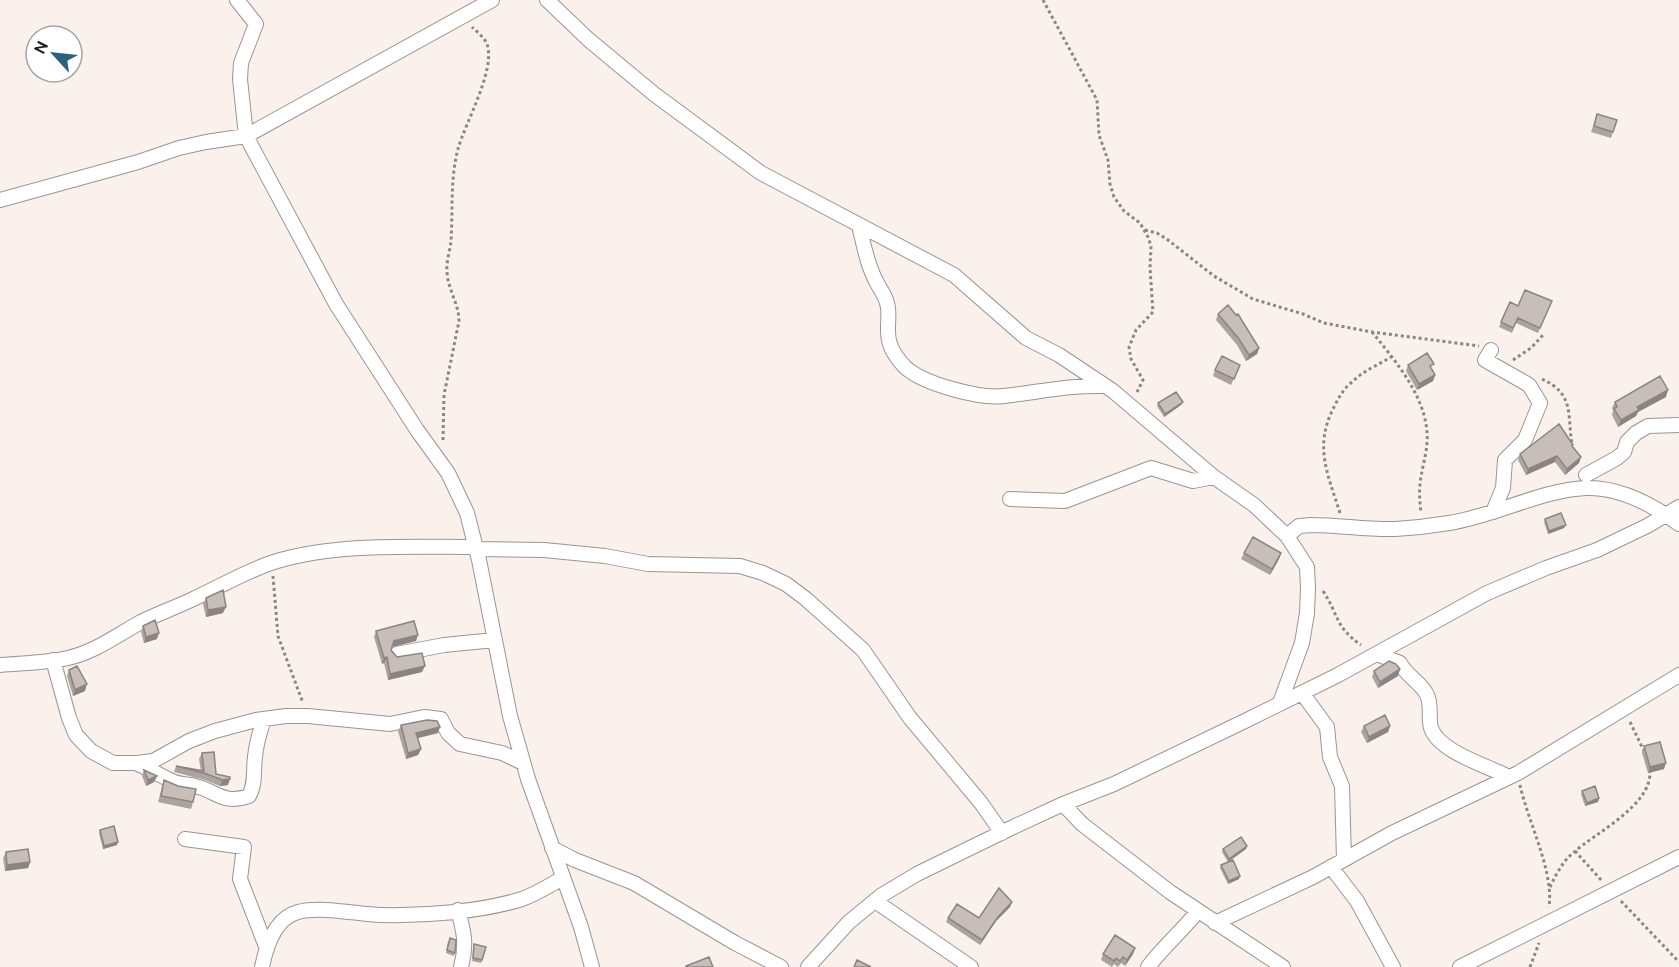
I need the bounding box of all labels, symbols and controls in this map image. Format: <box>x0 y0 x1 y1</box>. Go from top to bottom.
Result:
north arrow <box>24 24 84 84</box>
text: N <box>30 38 51 57</box>

